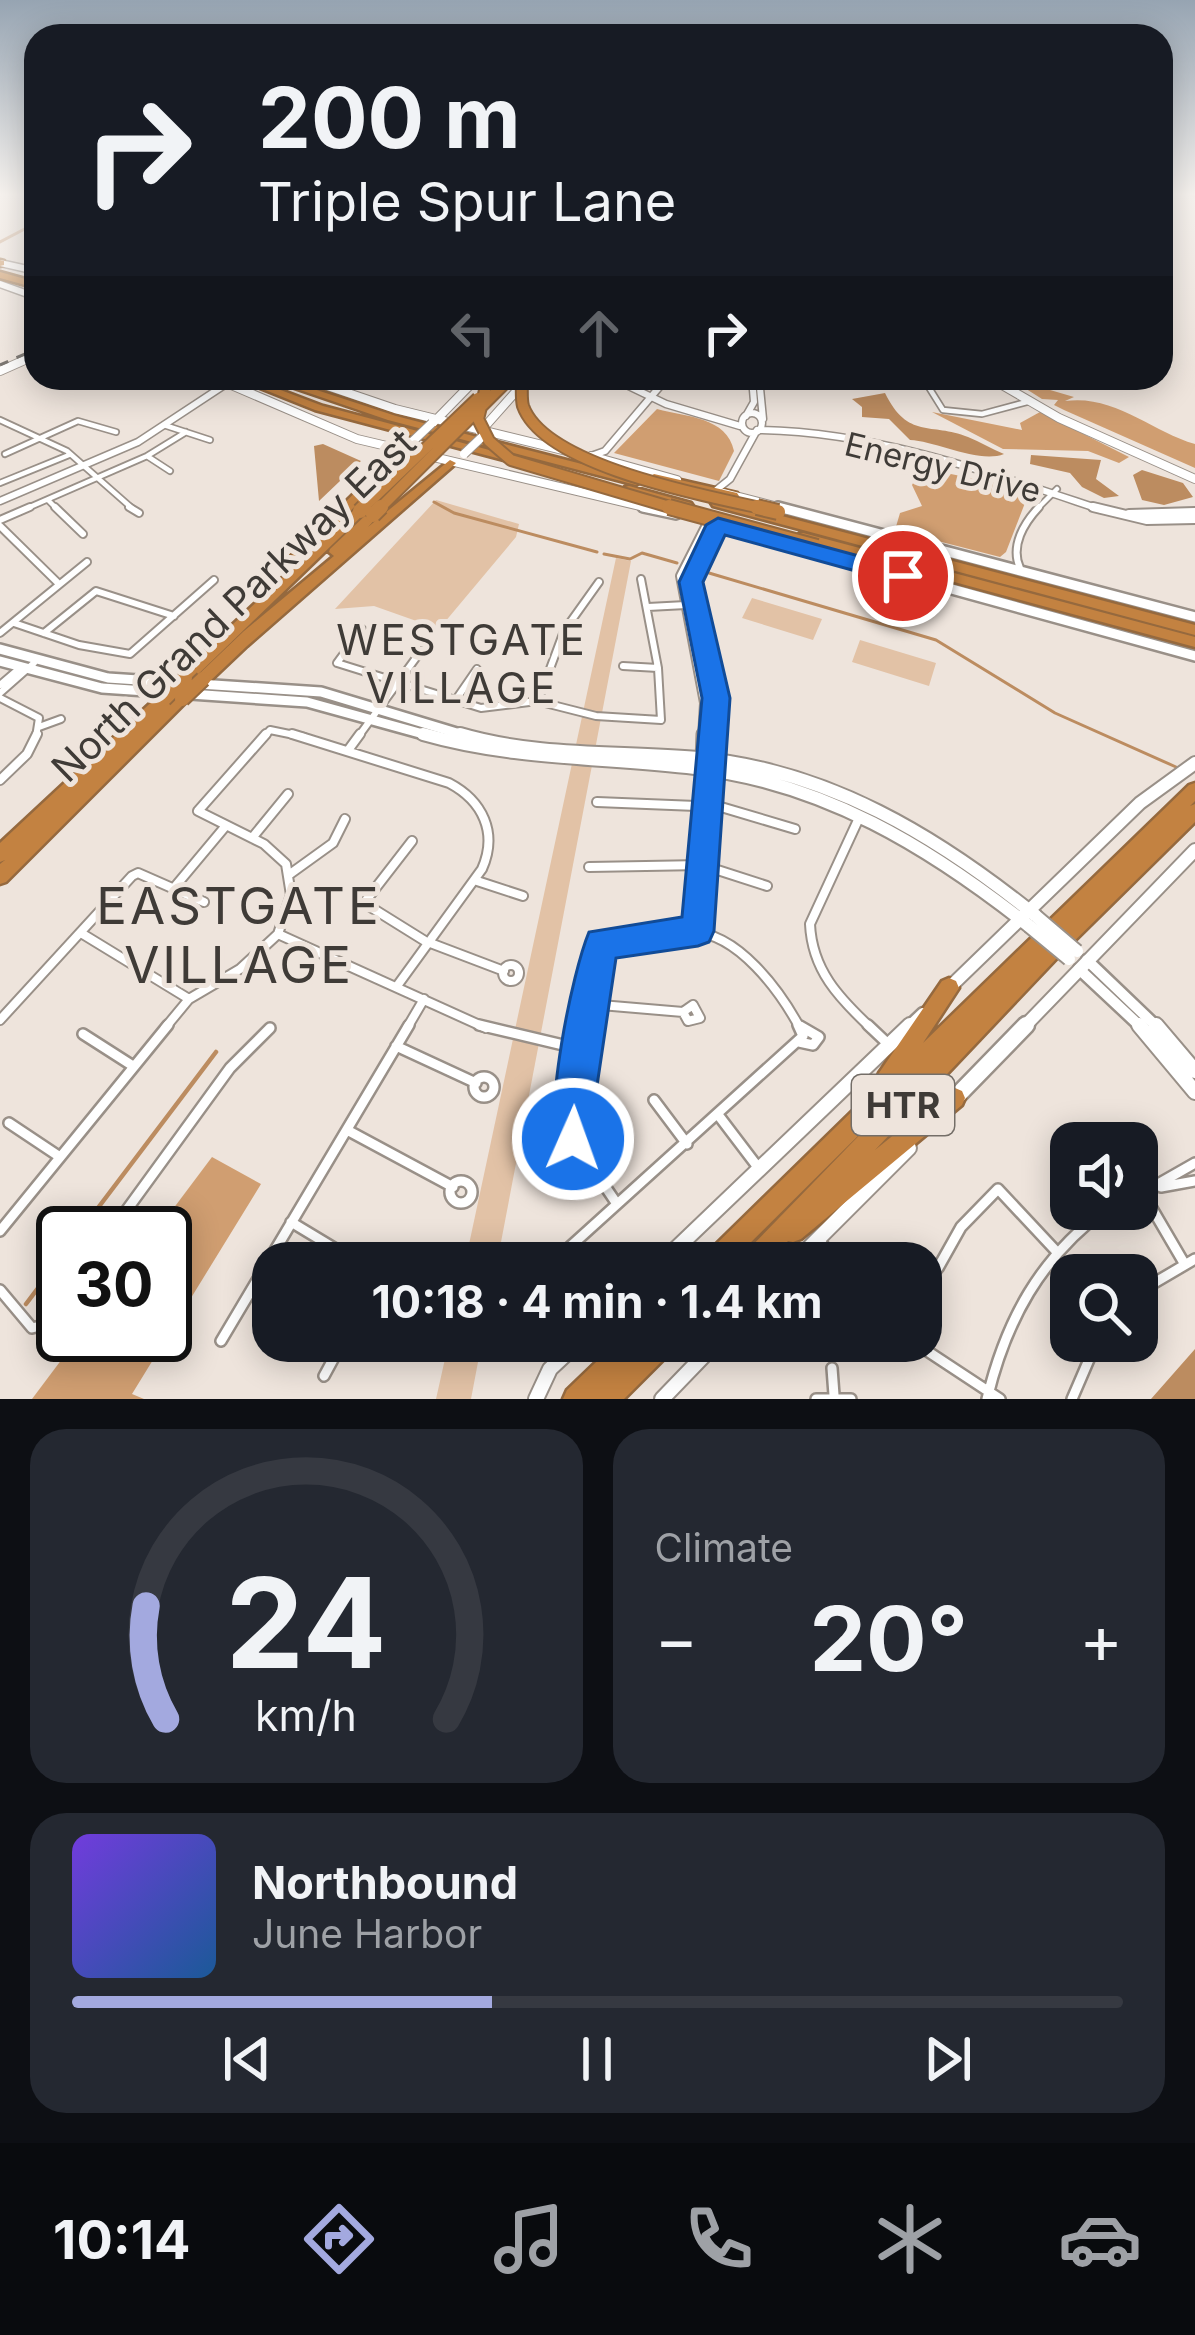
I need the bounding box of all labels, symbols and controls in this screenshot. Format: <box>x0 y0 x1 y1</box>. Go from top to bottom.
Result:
text: 200 m <box>258 67 521 168</box>
icon: right <box>60 72 216 228</box>
text: Triple Spur Lane <box>258 169 676 234</box>
icon: left <box>440 300 506 366</box>
icon: ahead <box>566 300 632 366</box>
icon: right <box>692 300 758 366</box>
street label: North Grand Parkway East <box>42 419 424 791</box>
street label: Energy Drive <box>841 423 1045 511</box>
pin <box>852 525 954 627</box>
icon: arrive <box>870 543 936 609</box>
district label: WESTGATE VILLAGE <box>336 614 588 713</box>
district label: EASTGATE VILLAGE <box>96 875 382 995</box>
road number: HTR <box>852 1075 954 1135</box>
position arrow <box>510 1076 636 1202</box>
map controls <box>1050 1122 1158 1362</box>
button: sound <box>1050 1122 1158 1230</box>
speed limit sign: 30 <box>36 1206 192 1362</box>
button: search <box>1050 1254 1158 1362</box>
text: 10:18 · 4 min · 1.4 km <box>371 1274 823 1329</box>
text: Climate <box>655 1524 793 1571</box>
text: 24 <box>226 1547 387 1698</box>
text: 20° <box>809 1584 968 1693</box>
text: − <box>655 1599 698 1679</box>
text: + <box>1079 1599 1123 1679</box>
text: km/h <box>255 1689 357 1741</box>
text: Northbound <box>252 1855 518 1910</box>
text: June Harbor <box>252 1910 482 1957</box>
icon: previous <box>214 2026 280 2092</box>
icon: pause <box>564 2026 630 2092</box>
icon: next <box>915 2026 981 2092</box>
icon: directions <box>297 2197 381 2281</box>
icon: music <box>487 2197 571 2281</box>
icon: phone <box>677 2197 761 2281</box>
icon: climate <box>868 2197 952 2281</box>
icon: car <box>1058 2197 1142 2281</box>
text: 10:14 <box>53 2207 191 2272</box>

